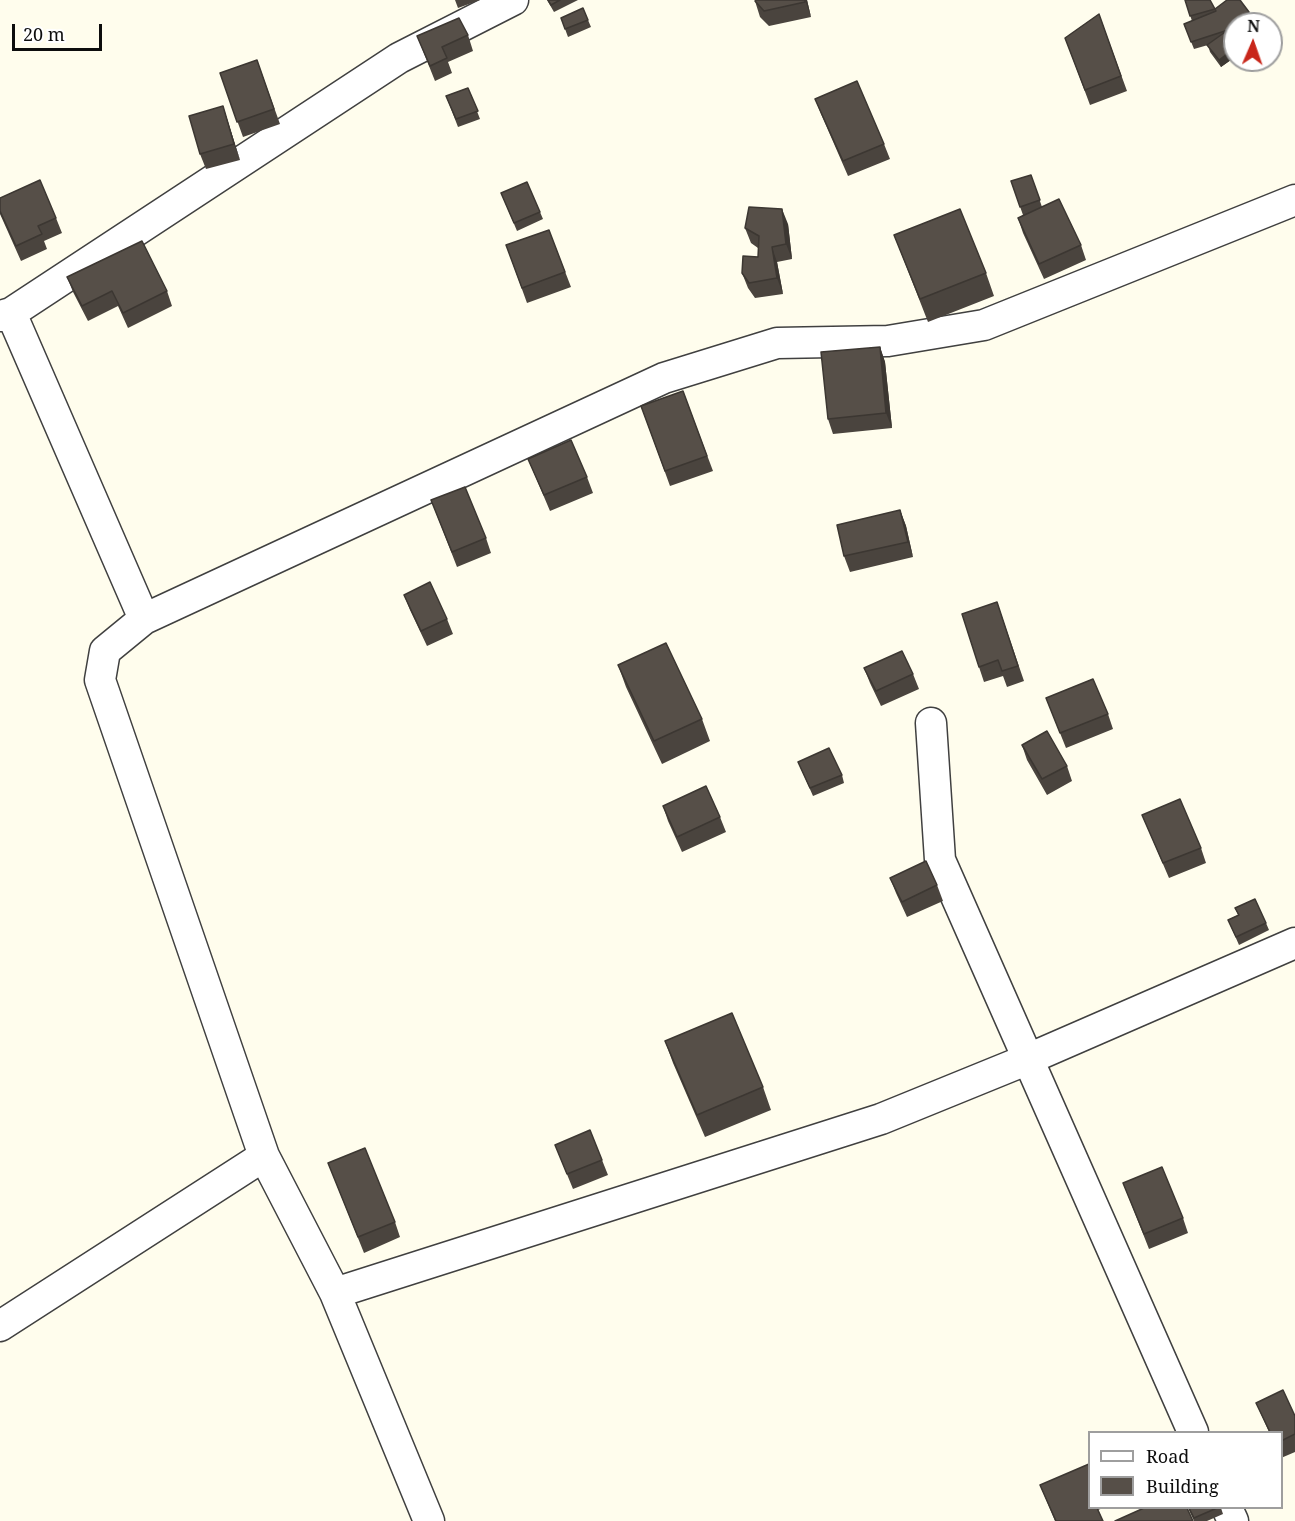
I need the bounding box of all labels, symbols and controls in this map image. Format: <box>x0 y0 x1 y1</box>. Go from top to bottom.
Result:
scale bar <box>15 12 105 50</box>
north arrow <box>1223 12 1283 72</box>
text: N <box>1247 15 1260 37</box>
text: 20 m <box>23 22 65 46</box>
legend <box>1088 1431 1283 1509</box>
text: Road <box>1146 1444 1189 1468</box>
text: Building <box>1146 1474 1219 1498</box>

